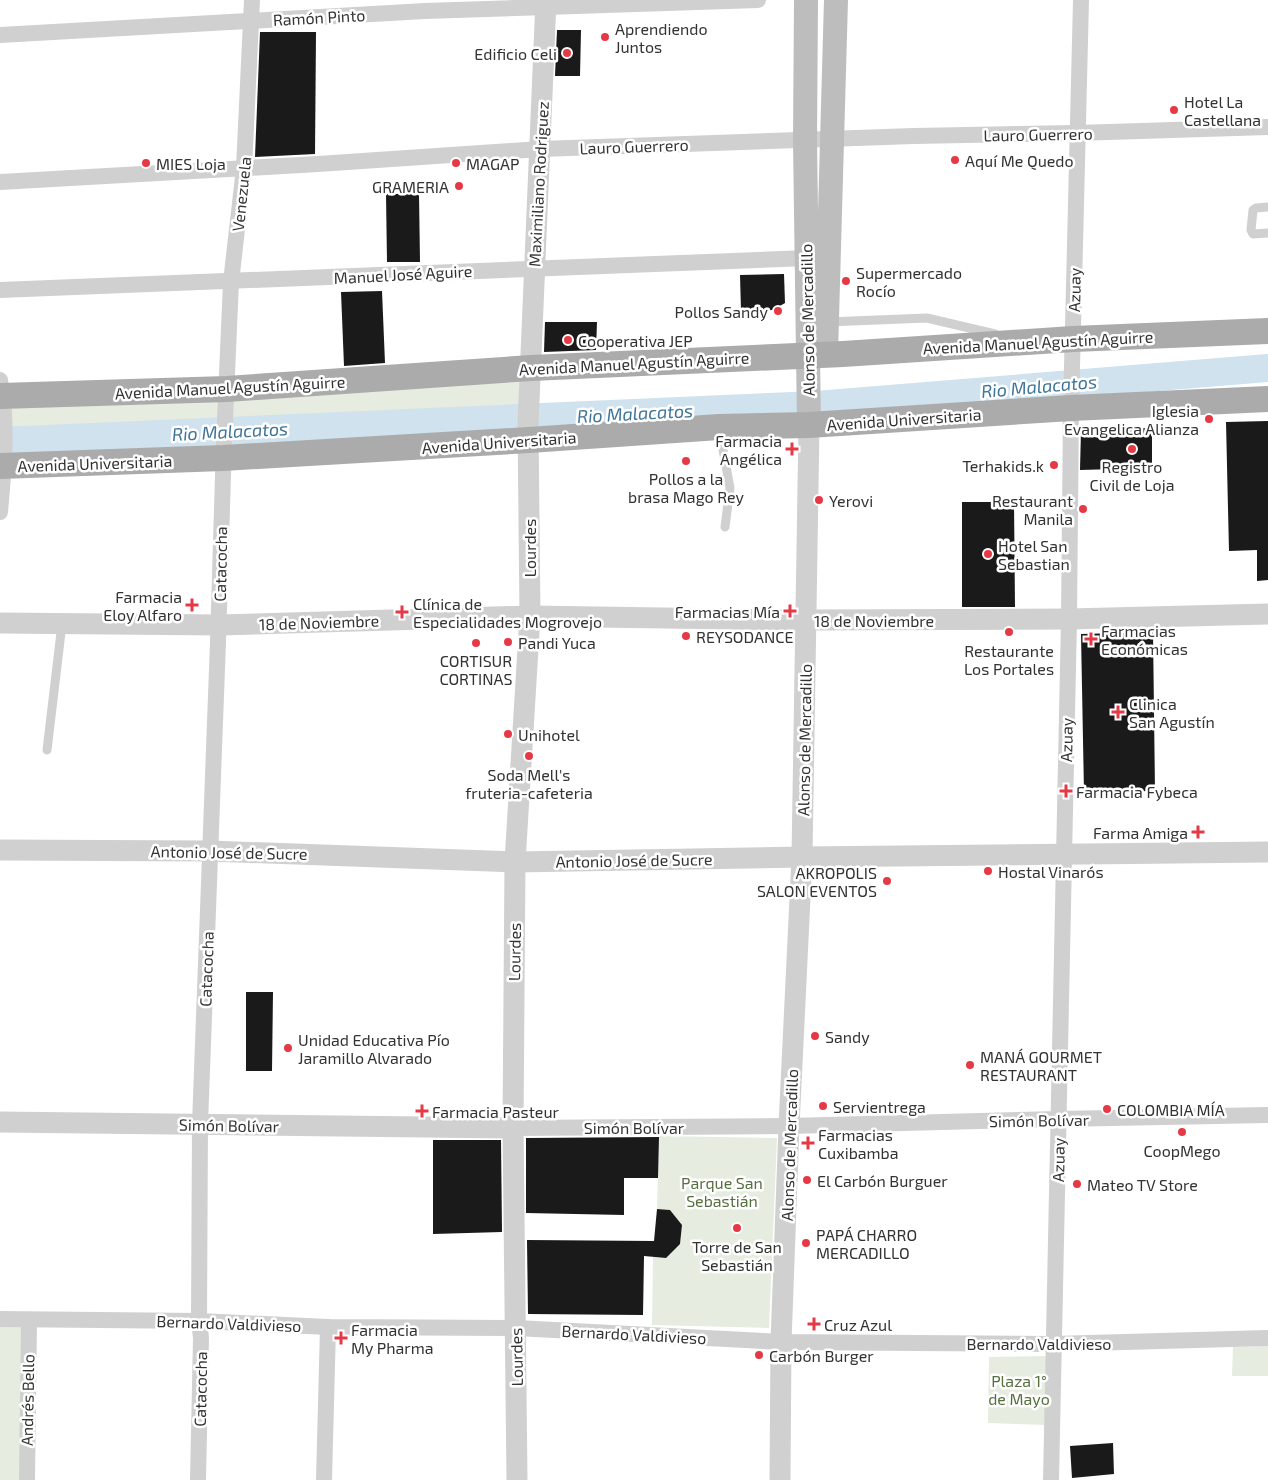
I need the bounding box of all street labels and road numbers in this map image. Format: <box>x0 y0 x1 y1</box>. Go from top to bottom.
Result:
street label: Ramón Pinto <box>272 5 366 29</box>
street label: Maximiliano Rodriguez <box>524 101 552 267</box>
street label: Lauro Guerrero <box>983 124 1093 144</box>
street label: Lauro Guerrero <box>579 135 689 157</box>
street label: Venezuela <box>228 156 254 232</box>
street label: Alonso de Mercadillo <box>796 244 818 396</box>
street label: Manuel José Aguire <box>333 261 473 287</box>
street label: Azuay <box>1064 267 1084 312</box>
street label: Avenida Manuel Agustín Aguirre <box>922 326 1154 358</box>
street label: Avenida Manuel Agustín Aguirre <box>518 347 750 379</box>
street label: Avenida Manuel Agustín Aguirre <box>114 371 346 403</box>
street label: Avenida Universitaria <box>826 404 982 434</box>
street label: Avenida Universitaria <box>421 427 577 457</box>
street label: Avenida Universitaria <box>17 451 173 475</box>
street label: Lourdes <box>520 519 539 577</box>
street label: Catacocha <box>210 526 230 602</box>
street label: 18 de Noviembre <box>259 610 379 634</box>
street label: 18 de Noviembre <box>814 611 934 630</box>
street label: Alonso de Mercadillo <box>793 664 815 816</box>
street label: Azuay <box>1056 717 1076 762</box>
street label: Antonio José de Sucre <box>150 841 308 863</box>
street label: Antonio José de Sucre <box>555 849 713 871</box>
street label: Lourdes <box>504 923 524 981</box>
street label: Catacocha <box>195 931 217 1007</box>
street label: Alonso de Mercadillo <box>777 1069 801 1221</box>
street label: Simón Bolívar <box>989 1110 1090 1130</box>
street label: Simón Bolívar <box>179 1115 280 1135</box>
street label: Simón Bolívar <box>584 1118 685 1137</box>
street label: Azuay <box>1048 1137 1068 1182</box>
street label: Bernardo Valdivieso <box>156 1311 302 1335</box>
street label: Bernardo Valdivieso <box>561 1321 707 1347</box>
street label: Lourdes <box>506 1328 526 1386</box>
street label: Bernardo Valdivieso <box>967 1334 1111 1353</box>
street label: Catacocha <box>190 1351 210 1427</box>
street label: Andrés Bello <box>17 1354 37 1446</box>

